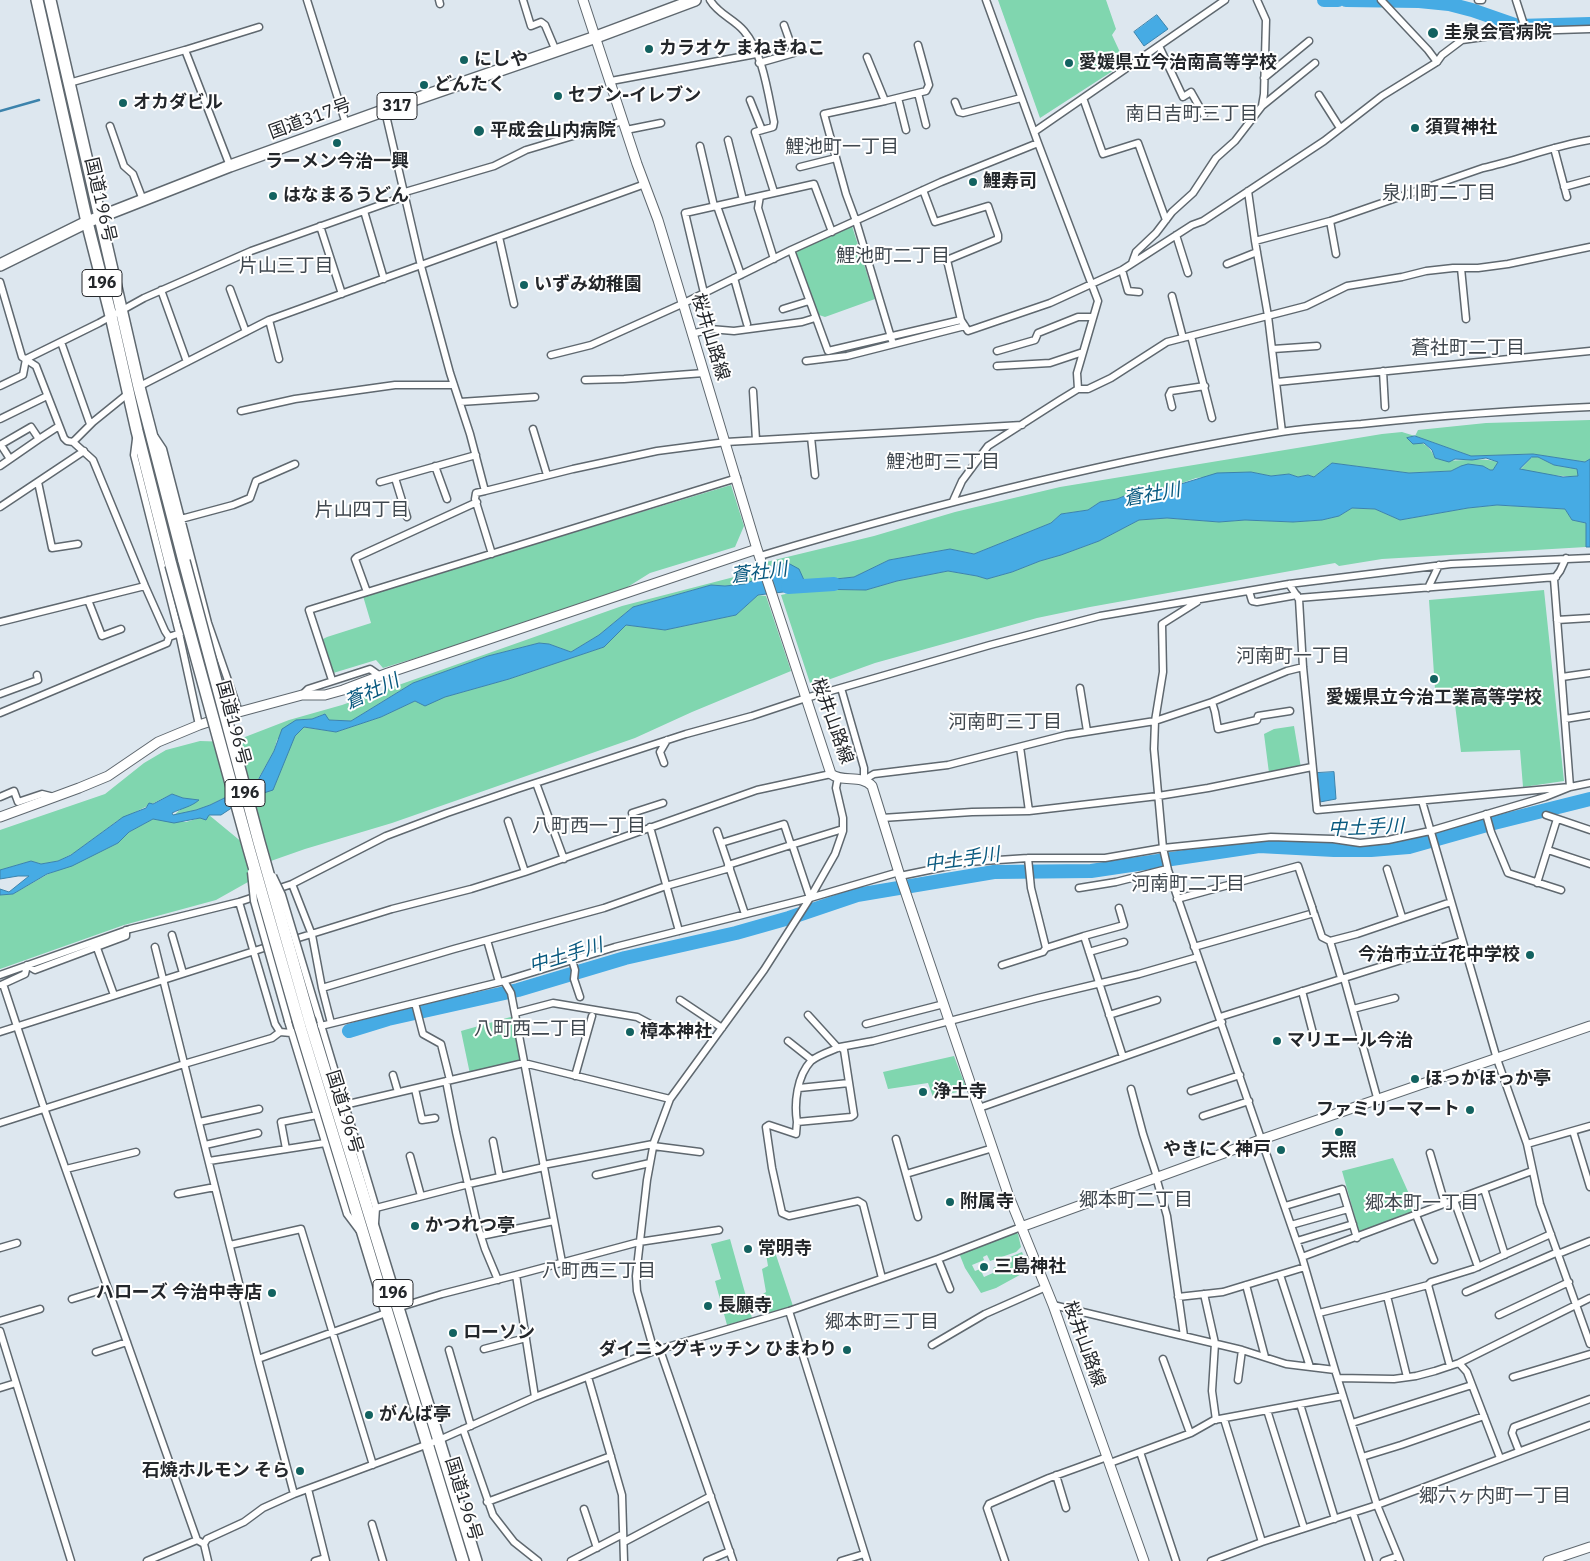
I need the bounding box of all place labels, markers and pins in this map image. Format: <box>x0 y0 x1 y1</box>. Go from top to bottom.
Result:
place label: 圭泉会菅病院 <box>1444 22 1552 44</box>
marker: 圭泉会菅病院 <box>1426 26 1440 40</box>
place label: カラオケ まねきねこ <box>659 38 825 60</box>
marker: カラオケ まねきねこ <box>643 43 655 55</box>
place label: にしや <box>474 49 528 71</box>
place label: 愛媛県立今治南高等学校 <box>1079 52 1277 74</box>
marker: にしや <box>458 54 470 66</box>
marker: 愛媛県立今治南高等学校 <box>1063 57 1075 69</box>
place label: どんたく <box>434 74 506 96</box>
marker: どんたく <box>418 79 430 91</box>
place label: セブン-イレブン <box>568 85 701 107</box>
marker: セブン-イレブン <box>552 90 564 102</box>
place label: オカダビル <box>133 92 223 114</box>
marker: オカダビル <box>117 97 129 109</box>
place label: 須賀神社 <box>1425 117 1497 139</box>
place label: 平成会山内病院 <box>490 120 616 142</box>
marker: 須賀神社 <box>1409 122 1421 134</box>
marker: 平成会山内病院 <box>472 124 486 138</box>
marker: ラーメン今治一興 <box>331 137 343 149</box>
place label: ラーメン今治一興 <box>265 151 409 173</box>
place label: 鯉寿司 <box>983 171 1037 193</box>
marker: 鯉寿司 <box>967 176 979 188</box>
place label: はなまるうどん <box>283 185 409 207</box>
marker: はなまるうどん <box>267 190 279 202</box>
place label: いずみ幼稚園 <box>534 274 642 296</box>
marker: いずみ幼稚園 <box>518 279 530 291</box>
marker: 愛媛県立今治工業高等学校 <box>1428 673 1440 685</box>
place label: 愛媛県立今治工業高等学校 <box>1326 687 1542 709</box>
place label: 今治市立立花中学校 <box>1358 944 1520 966</box>
marker: 今治市立立花中学校 <box>1524 949 1536 961</box>
place label: 樟本神社 <box>640 1021 712 1043</box>
marker: 樟本神社 <box>624 1026 636 1038</box>
place label: マリエール今治 <box>1287 1030 1413 1052</box>
marker: マリエール今治 <box>1271 1035 1283 1047</box>
place label: ほっかほっか亭 <box>1425 1068 1551 1090</box>
marker: ほっかほっか亭 <box>1409 1073 1421 1085</box>
place label: 浄土寺 <box>933 1081 987 1103</box>
marker: 浄土寺 <box>917 1086 929 1098</box>
place label: ファミリーマート <box>1316 1099 1460 1121</box>
marker: ファミリーマート <box>1464 1104 1476 1116</box>
marker: 天照 <box>1333 1126 1345 1138</box>
place label: やきにく神戸 <box>1163 1139 1271 1161</box>
place label: 天照 <box>1321 1140 1357 1162</box>
marker: やきにく神戸 <box>1275 1144 1287 1156</box>
place label: 附属寺 <box>960 1191 1014 1213</box>
marker: 附属寺 <box>944 1196 956 1208</box>
place label: かつれつ亭 <box>425 1215 515 1237</box>
marker: かつれつ亭 <box>409 1220 421 1232</box>
place label: 常明寺 <box>758 1238 812 1260</box>
marker: 常明寺 <box>742 1243 754 1255</box>
place label: 三島神社 <box>994 1256 1066 1278</box>
marker: 三島神社 <box>978 1261 990 1273</box>
place label: ハローズ 今治中寺店 <box>96 1282 262 1304</box>
marker: ハローズ 今治中寺店 <box>266 1287 278 1299</box>
place label: 長願寺 <box>718 1295 772 1317</box>
marker: 長願寺 <box>702 1300 714 1312</box>
place label: ローソン <box>463 1322 535 1344</box>
marker: ローソン <box>447 1327 459 1339</box>
place label: ダイニングキッチン ひまわり <box>599 1339 837 1361</box>
marker: ダイニングキッチン ひまわり <box>841 1344 853 1356</box>
place label: がんば亭 <box>379 1404 451 1426</box>
marker: がんば亭 <box>363 1409 375 1421</box>
place label: 石焼ホルモン そら <box>142 1460 290 1482</box>
marker: 石焼ホルモン そら <box>294 1465 306 1477</box>

